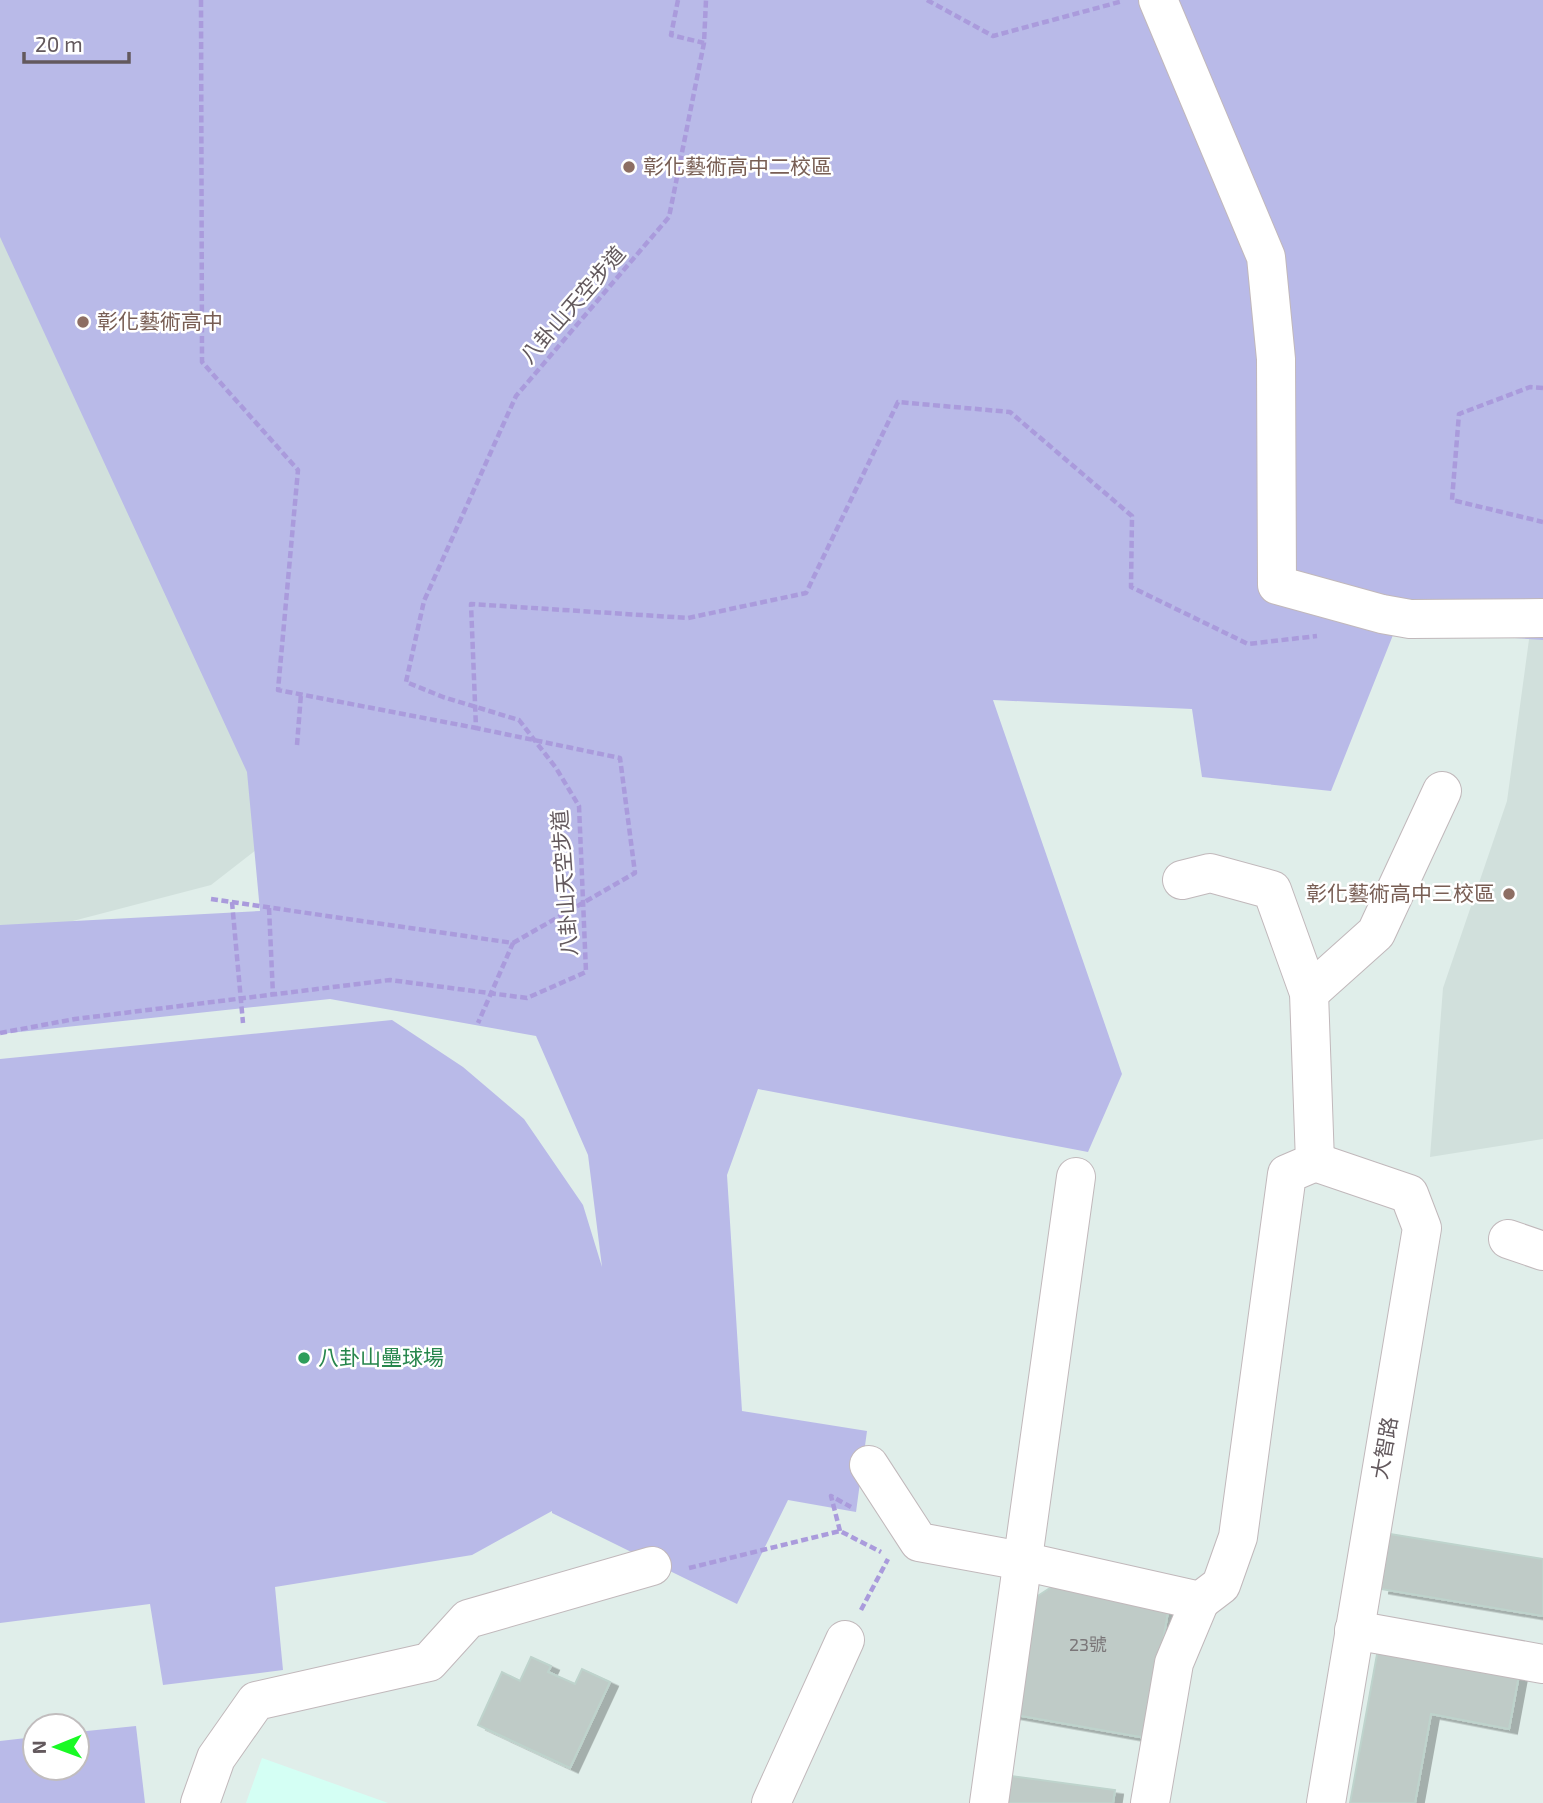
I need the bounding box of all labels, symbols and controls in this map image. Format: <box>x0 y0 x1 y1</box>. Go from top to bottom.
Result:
scale bar <box>24 21 130 65</box>
text: 20 m <box>35 31 83 56</box>
place label: 彰化藝術高中二校區 <box>643 153 832 178</box>
marker: 彰化藝術高中二校區 <box>621 159 637 175</box>
street label: 八卦山天空步道 <box>514 240 630 368</box>
place label: 彰化藝術高中 <box>97 308 223 333</box>
marker: 彰化藝術高中 <box>75 314 91 330</box>
street label: 八卦山天空步道 <box>546 809 581 957</box>
place label: 彰化藝術高中三校區 <box>1306 880 1495 905</box>
marker: 彰化藝術高中三校區 <box>1501 886 1517 902</box>
place label: 八卦山壘球場 <box>318 1344 444 1369</box>
marker: 八卦山壘球場 <box>296 1350 312 1366</box>
street label: 大智路 <box>1366 1415 1401 1481</box>
house number: 23號 <box>1069 1633 1107 1655</box>
north arrow <box>21 1712 91 1782</box>
text: N <box>27 1740 50 1754</box>

